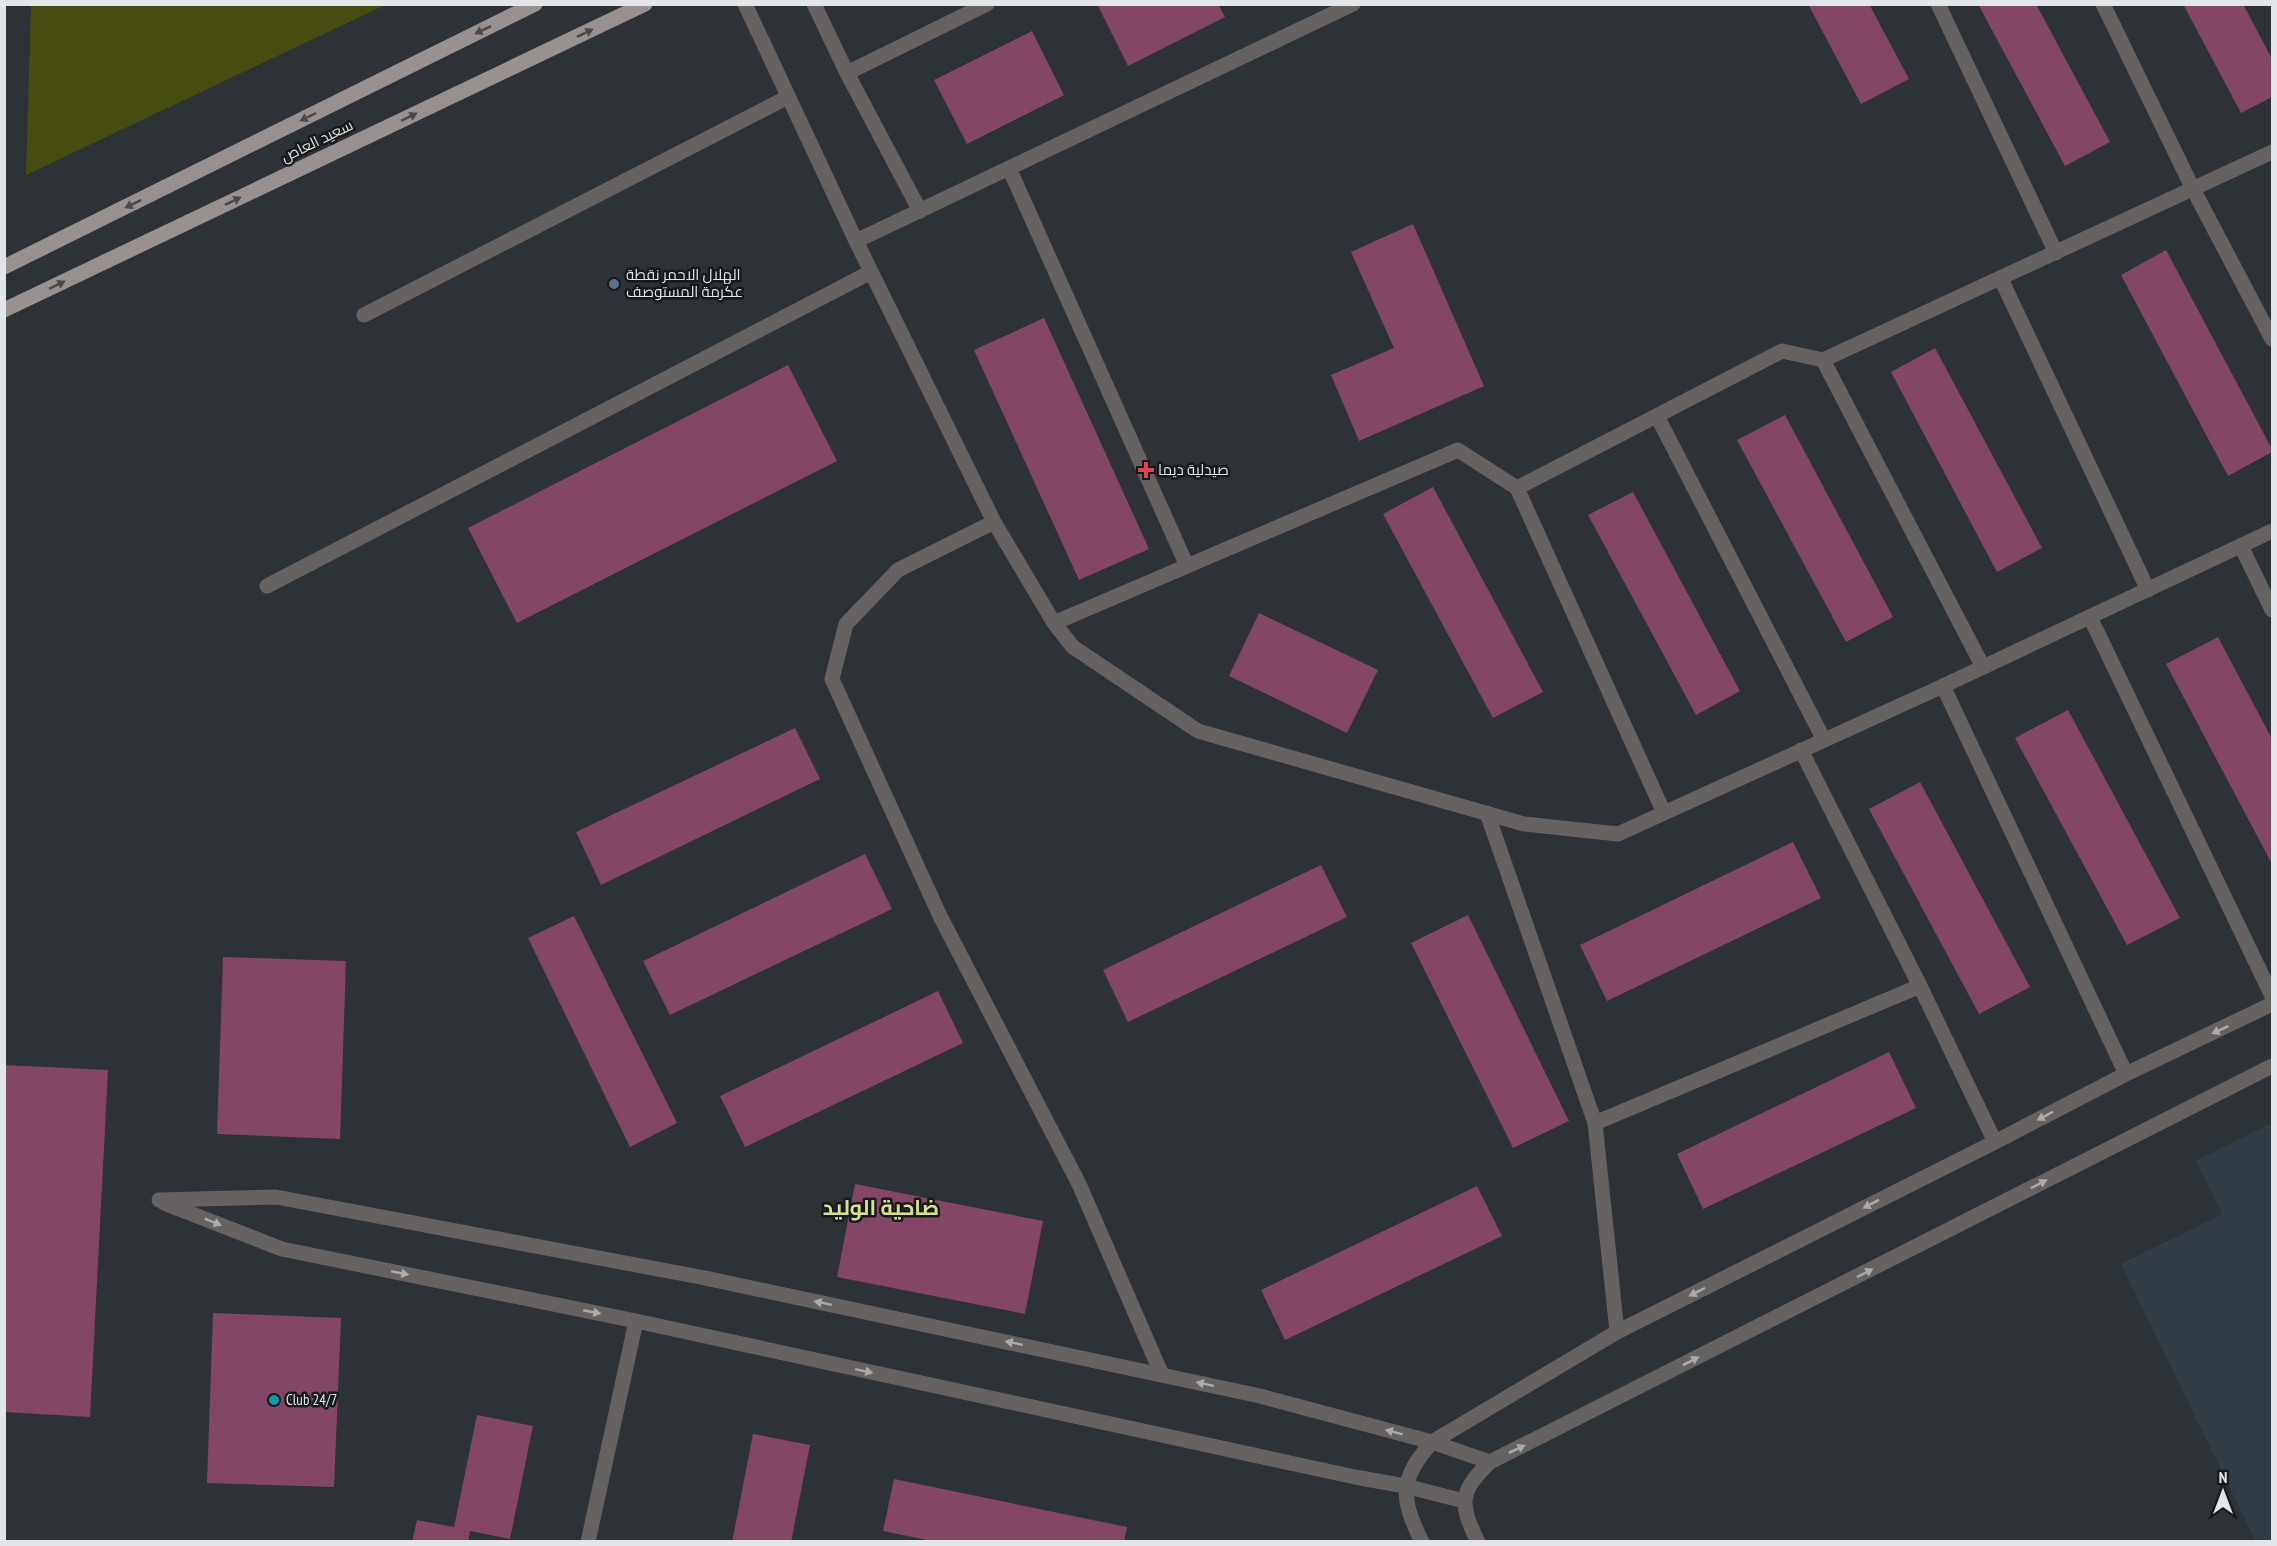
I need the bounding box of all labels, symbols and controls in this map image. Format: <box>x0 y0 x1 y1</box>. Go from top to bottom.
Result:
one-way arrow <box>474 26 491 35</box>
one-way arrow <box>577 28 594 37</box>
one-way arrow <box>299 112 316 122</box>
one-way arrow <box>401 112 418 121</box>
street label: سعيد العاص <box>278 115 356 167</box>
one-way arrow <box>225 196 242 205</box>
one-way arrow <box>124 198 142 208</box>
place label: الهلال الاحمر نقطة عكرمة المستوصف <box>626 265 743 301</box>
marker: الهلال الاحمر نقطة عكرمة المستوصف <box>607 277 621 291</box>
one-way arrow <box>49 280 66 289</box>
place label: صيدلية ديما <box>1158 460 1229 479</box>
marker: صيدلية ديما <box>1139 463 1153 477</box>
one-way arrow <box>2211 1025 2228 1034</box>
one-way arrow <box>2036 1111 2053 1121</box>
one-way arrow <box>2030 1180 2047 1189</box>
district label: ضاحية الوليد <box>823 1194 939 1221</box>
one-way arrow <box>1863 1200 1880 1209</box>
one-way arrow <box>204 1218 222 1227</box>
one-way arrow <box>1856 1268 1873 1277</box>
one-way arrow <box>391 1269 410 1278</box>
one-way arrow <box>1688 1287 1705 1297</box>
one-way arrow <box>814 1298 833 1307</box>
one-way arrow <box>582 1308 601 1317</box>
one-way arrow <box>1005 1338 1023 1348</box>
one-way arrow <box>1683 1356 1700 1366</box>
one-way arrow <box>855 1366 874 1376</box>
one-way arrow <box>1195 1379 1214 1388</box>
place label: Club 24/7 <box>286 1390 337 1409</box>
marker: Club 24/7 <box>267 1393 281 1407</box>
one-way arrow <box>1385 1427 1403 1436</box>
one-way arrow <box>1508 1444 1525 1453</box>
north arrow <box>2193 1462 2253 1522</box>
text: N <box>2219 1467 2227 1487</box>

